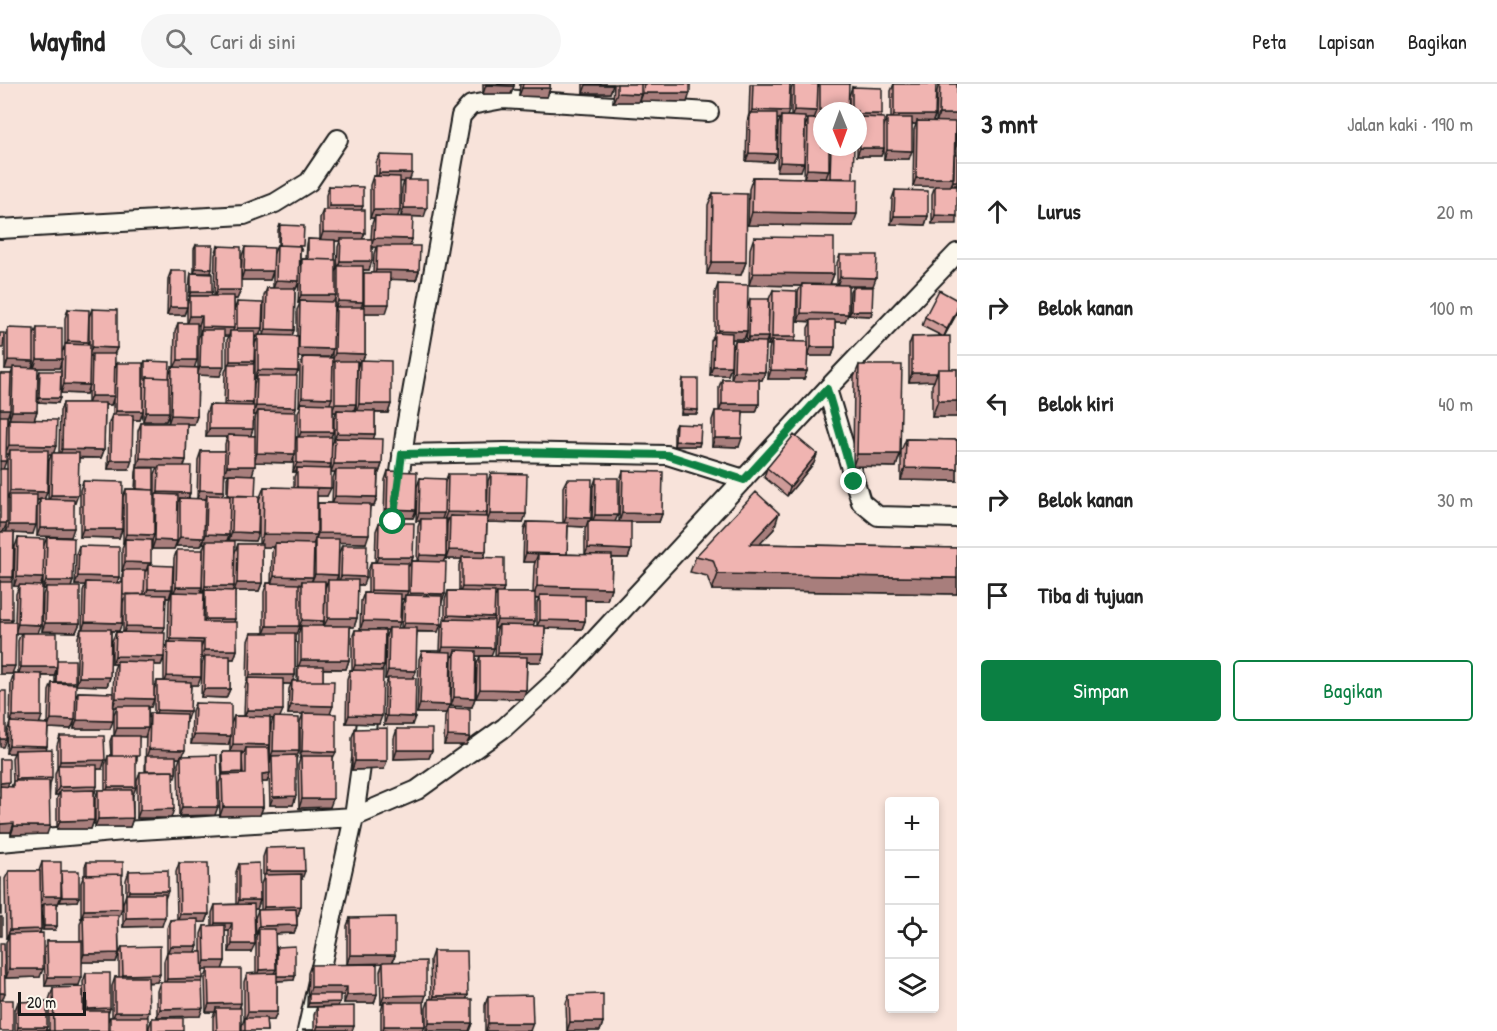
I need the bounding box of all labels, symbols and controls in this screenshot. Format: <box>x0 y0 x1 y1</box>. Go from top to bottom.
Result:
search box <box>141 14 561 68</box>
text: Wayfind <box>30 22 105 60</box>
icon: search <box>162 25 195 58</box>
text: Cari di sini <box>210 26 296 56</box>
text: Peta <box>1252 27 1286 56</box>
text: Lapisan <box>1319 27 1375 56</box>
text: Bagikan <box>1408 27 1467 56</box>
north arrow <box>813 102 867 156</box>
text: 3 mnt <box>981 106 1037 141</box>
text: Jalan kaki · 190 m <box>1347 110 1473 137</box>
icon: ahead <box>981 195 1014 228</box>
text: Lurus <box>1038 196 1081 226</box>
text: 20 m <box>1436 198 1473 225</box>
icon: right <box>981 291 1014 324</box>
text: Belok kanan <box>1038 292 1133 322</box>
text: 100 m <box>1430 294 1473 321</box>
icon: left <box>981 387 1014 420</box>
text: Belok kiri <box>1038 388 1114 418</box>
text: 40 m <box>1438 390 1473 417</box>
route end <box>840 468 866 494</box>
icon: right <box>981 483 1014 516</box>
text: Belok kanan <box>1038 484 1133 514</box>
text: 30 m <box>1437 486 1473 513</box>
route start <box>379 508 405 534</box>
icon: arrive <box>981 579 1014 612</box>
text: Tiba di tujuan <box>1038 580 1143 610</box>
button: Simpan <box>981 660 1221 721</box>
button: Bagikan <box>1233 660 1473 721</box>
map controls <box>885 797 939 1013</box>
button: + <box>885 797 939 851</box>
button: − <box>885 851 939 905</box>
button: locate <box>885 905 939 959</box>
button: layers <box>885 959 939 1013</box>
scale bar <box>18 989 86 1016</box>
text: 20 m <box>27 991 56 1013</box>

